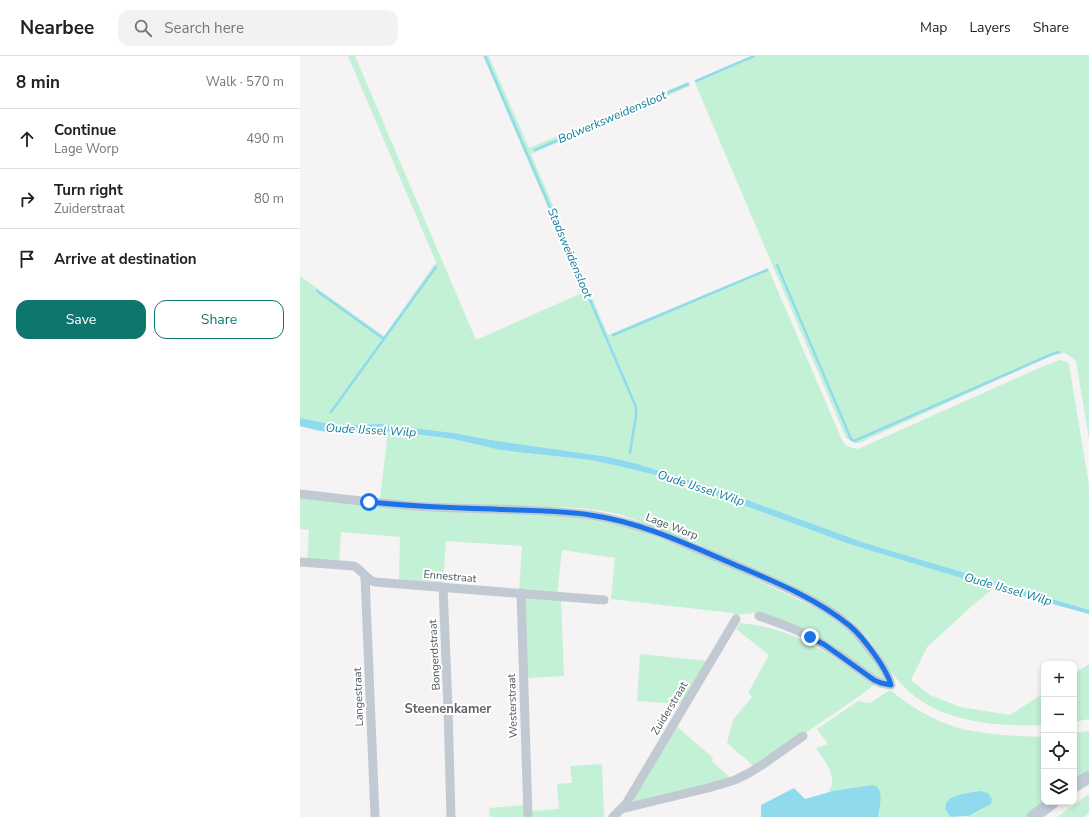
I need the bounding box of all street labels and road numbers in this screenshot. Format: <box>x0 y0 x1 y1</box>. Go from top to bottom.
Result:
street label: Lage Worp <box>644 510 700 543</box>
street label: Ennestraat <box>423 567 477 586</box>
street label: Bongerdstraat <box>425 619 444 691</box>
street label: Langestraat <box>350 667 367 727</box>
street label: Westerstraat <box>504 673 521 739</box>
street label: Zuiderstraat <box>648 679 691 738</box>

